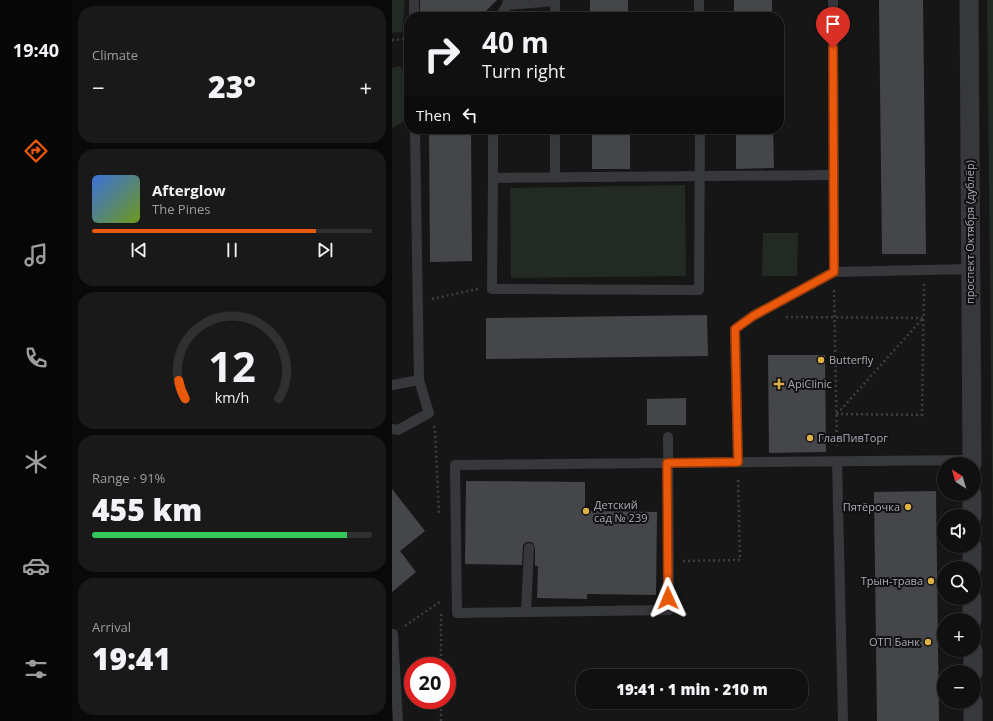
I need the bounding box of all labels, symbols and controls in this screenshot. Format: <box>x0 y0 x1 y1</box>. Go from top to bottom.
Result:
pin <box>816 7.0 850 48</box>
icon: arrive <box>822 13 844 35</box>
text: 40 m <box>482 23 549 61</box>
icon: right <box>416 28 468 80</box>
text: 19:40 <box>13 38 59 62</box>
text: Climate <box>92 46 138 64</box>
text: Turn right <box>482 59 565 83</box>
text: 23° <box>208 66 256 107</box>
text: − <box>92 72 105 102</box>
text: + <box>359 72 372 102</box>
icon: left <box>459 104 481 126</box>
text: Then <box>416 105 451 125</box>
icon: directions <box>22 137 50 165</box>
street label: проспект Октября (дублёр) <box>962 160 977 304</box>
text: Afterglow <box>152 180 226 200</box>
text: The Pines <box>152 200 210 218</box>
icon: previous <box>128 239 150 261</box>
icon: pause <box>221 239 243 261</box>
icon: next <box>314 239 336 261</box>
icon: music <box>22 241 50 269</box>
text: 12 <box>208 337 256 393</box>
icon: phone <box>22 344 50 372</box>
place label: Butterfly <box>829 352 874 367</box>
marker: Butterfly <box>816 355 826 365</box>
place label: ApiClinic <box>788 376 832 391</box>
marker: ApiClinic <box>773 378 785 390</box>
text: km/h <box>215 387 249 406</box>
place label: ГлавПивТорг <box>818 430 888 445</box>
marker: ГлавПивТорг <box>805 433 815 443</box>
icon: climate <box>22 448 50 476</box>
north arrow <box>937 457 981 501</box>
map controls <box>937 457 981 709</box>
text: Range · 91% <box>92 469 165 487</box>
text: 455 km <box>92 489 202 530</box>
place label: Детский сад № 239 <box>594 497 648 525</box>
place label: Пятёрочка <box>843 499 900 514</box>
marker: Пятёрочка <box>903 502 913 512</box>
marker: Детский сад № 239 <box>581 506 591 516</box>
button: sound <box>937 509 981 553</box>
icon: car <box>22 552 50 580</box>
button: search <box>937 561 981 605</box>
place label: Трын-трава <box>861 573 923 588</box>
marker: Трын-трава <box>926 576 936 586</box>
position arrow <box>647 577 689 619</box>
button: + <box>937 613 981 657</box>
text: Arrival <box>92 618 131 636</box>
place label: ОТП Банк <box>869 634 920 649</box>
marker: ОТП Банк <box>923 637 933 647</box>
text: 19:41 <box>92 638 171 679</box>
icon: filters <box>22 655 50 683</box>
speed limit sign: 20 <box>404 657 456 709</box>
button: − <box>937 665 981 709</box>
text: 19:41 · 1 min · 210 m <box>616 679 768 699</box>

